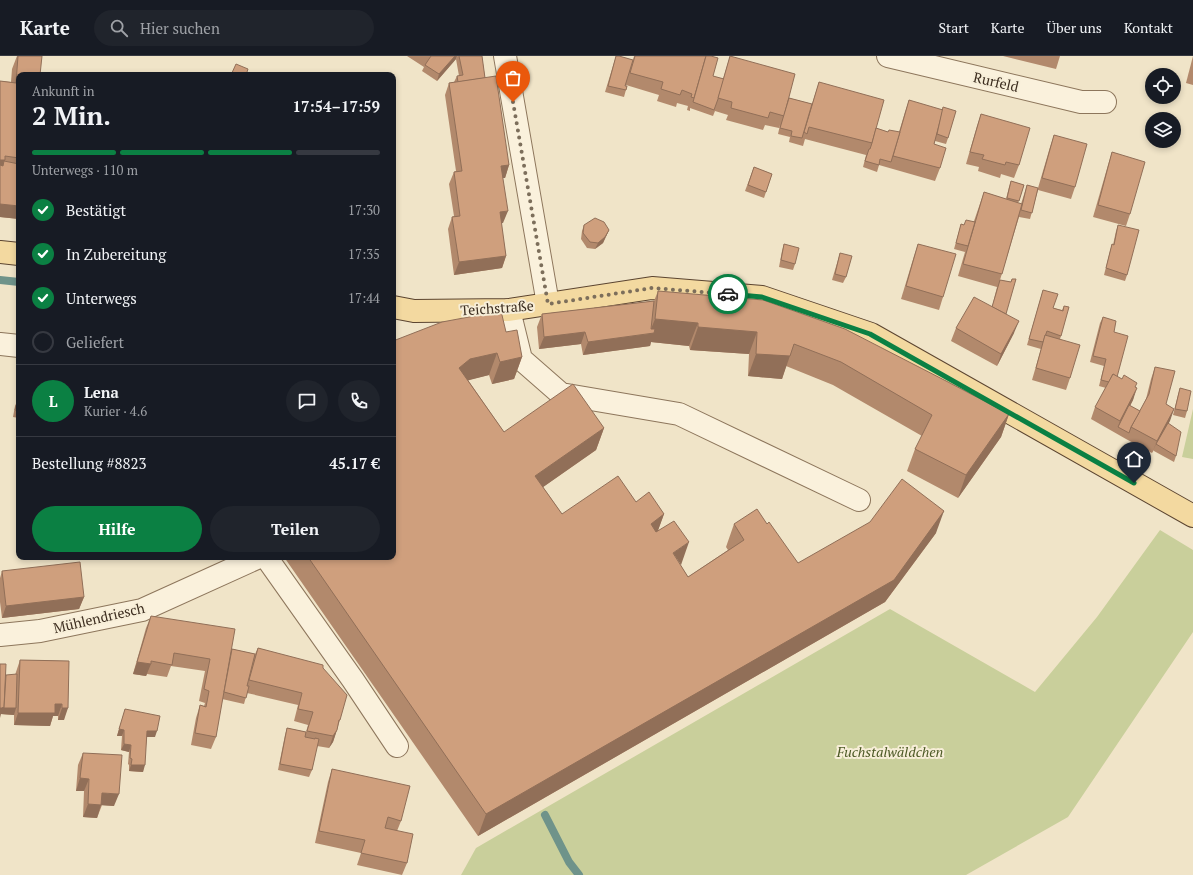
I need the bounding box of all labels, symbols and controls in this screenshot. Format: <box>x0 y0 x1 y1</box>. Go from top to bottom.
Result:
search box <box>94 10 374 46</box>
text: Karte <box>20 15 70 40</box>
icon: search <box>108 17 130 39</box>
text: Hier suchen <box>140 18 220 38</box>
text: Start <box>939 18 969 37</box>
text: Karte <box>991 18 1025 37</box>
text: Über uns <box>1047 18 1102 37</box>
text: Kontakt <box>1124 18 1173 37</box>
pin <box>496 61 530 102</box>
icon: bag <box>502 67 524 89</box>
street label: Rurfeld <box>972 67 1021 96</box>
map controls <box>1145 68 1181 148</box>
button: locate <box>1145 68 1181 104</box>
text: Ankunft in <box>32 82 94 100</box>
text: 17:54–17:59 <box>293 96 380 116</box>
text: 2 Min. <box>32 98 111 132</box>
button: layers <box>1145 112 1181 148</box>
text: Unterwegs · 110 m <box>32 161 138 179</box>
icon: check <box>32 199 54 221</box>
text: Bestätigt <box>66 200 126 220</box>
text: 17:30 <box>348 201 380 219</box>
icon: check <box>32 243 54 265</box>
text: In Zubereitung <box>66 244 166 264</box>
text: 17:35 <box>348 245 380 263</box>
courier <box>708 274 748 314</box>
icon: car <box>717 283 739 305</box>
icon: check <box>32 287 54 309</box>
text: Unterwegs <box>66 288 137 308</box>
text: 17:44 <box>348 289 380 307</box>
street label: Teichstraße <box>460 295 534 320</box>
text: Geliefert <box>66 332 124 352</box>
button: chat <box>286 380 328 422</box>
button: phone <box>338 380 380 422</box>
text: Lena <box>84 382 119 402</box>
text: L <box>49 391 57 411</box>
text: Kurier · 4.6 <box>84 402 147 420</box>
pin <box>1117 442 1151 483</box>
icon: home <box>1123 448 1145 470</box>
text: Bestellung #8823 <box>32 453 146 473</box>
text: 45.17 € <box>329 453 380 473</box>
button: Hilfe <box>32 506 202 552</box>
button: Teilen <box>210 506 380 552</box>
street label: Mühlendriesch <box>51 598 146 637</box>
park label: Fuchstalwäldchen <box>836 742 943 761</box>

